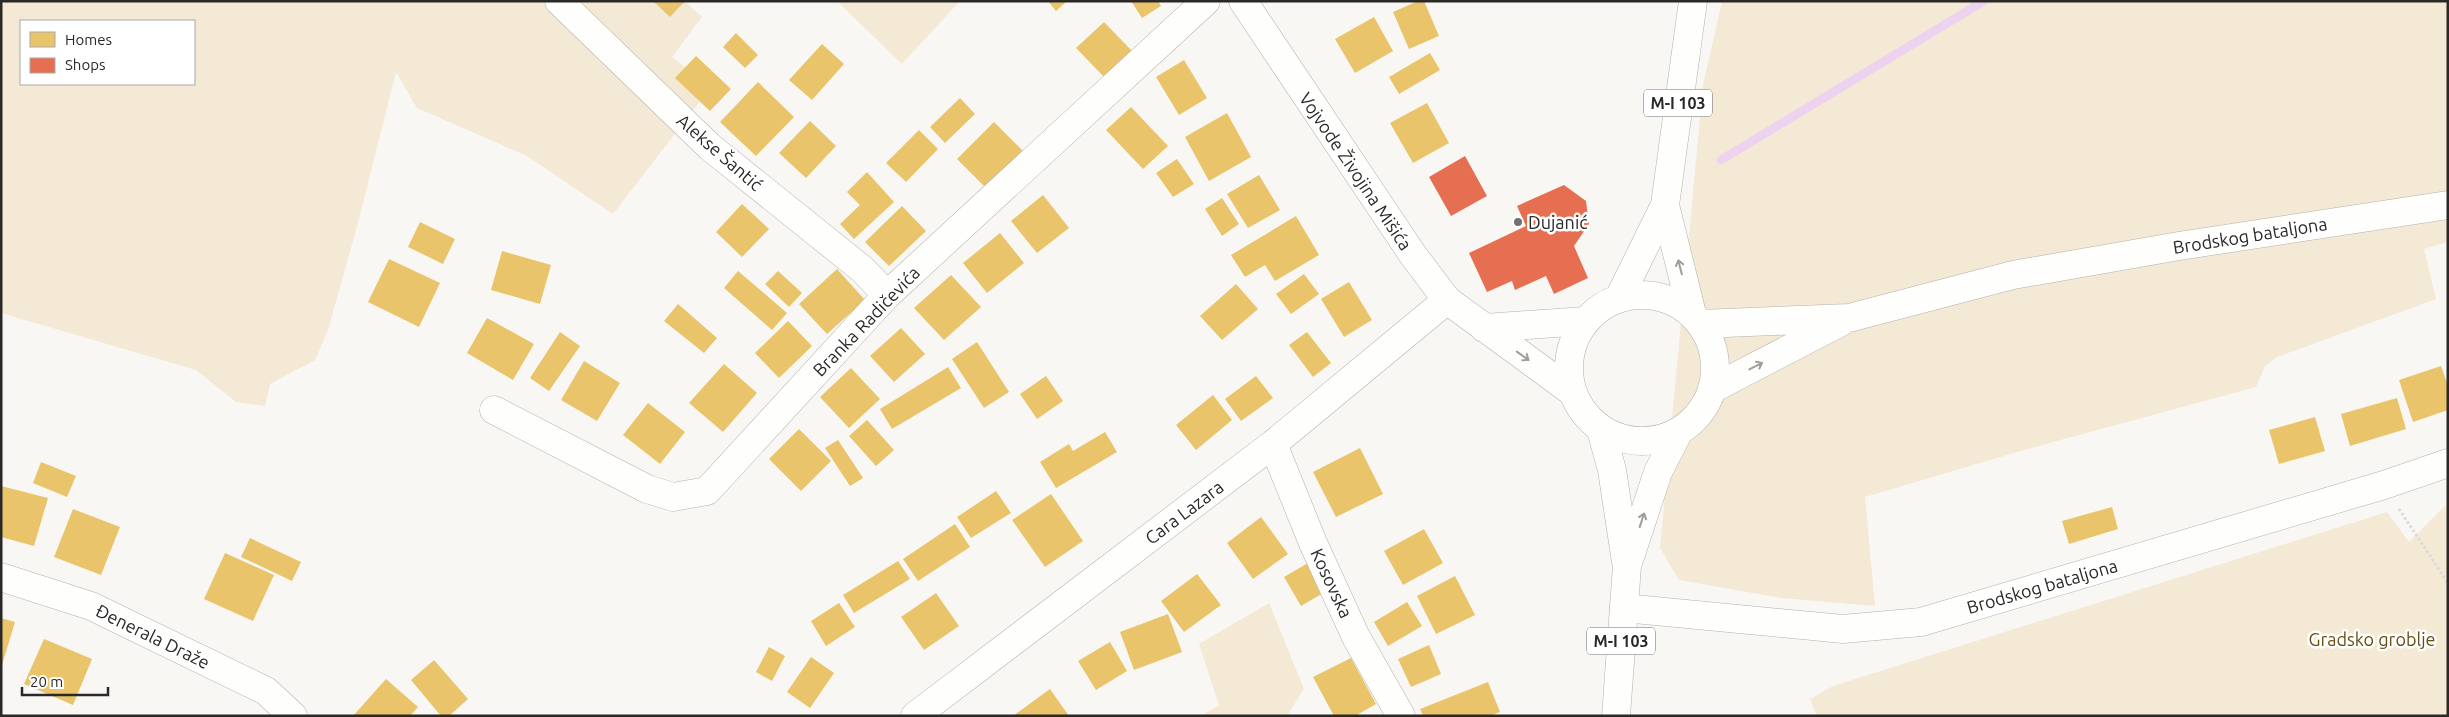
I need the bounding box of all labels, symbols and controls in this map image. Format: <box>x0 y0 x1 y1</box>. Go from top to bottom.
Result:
legend <box>20 20 195 85</box>
text: Homes <box>65 31 112 48</box>
text: Shops <box>65 56 106 73</box>
street label: Vojvode Živojina Mišića <box>1296 88 1417 254</box>
road number: M-I 103 <box>1644 90 1712 116</box>
street label: Alekse Šantić <box>673 109 767 194</box>
place label: Dujanić <box>1528 212 1588 232</box>
street label: Brodskog bataljona <box>2171 213 2329 257</box>
marker: Dujanić <box>1512 216 1524 228</box>
one-way arrow <box>1675 259 1684 275</box>
street label: Branka Radičevića <box>809 262 923 380</box>
one-way arrow <box>1516 351 1530 361</box>
one-way arrow <box>1748 361 1763 371</box>
street label: Cara Lazara <box>1141 476 1227 548</box>
one-way arrow <box>1638 513 1647 528</box>
street label: Kosovska <box>1307 545 1357 621</box>
street label: Brodskog bataljona <box>1964 555 2120 617</box>
street label: Đenerala Draže <box>93 600 213 672</box>
road number: M-I 103 <box>1587 627 1655 654</box>
park label: Gradsko groblje <box>2309 629 2435 649</box>
scale bar <box>22 664 109 696</box>
text: 20 m <box>30 673 63 690</box>

